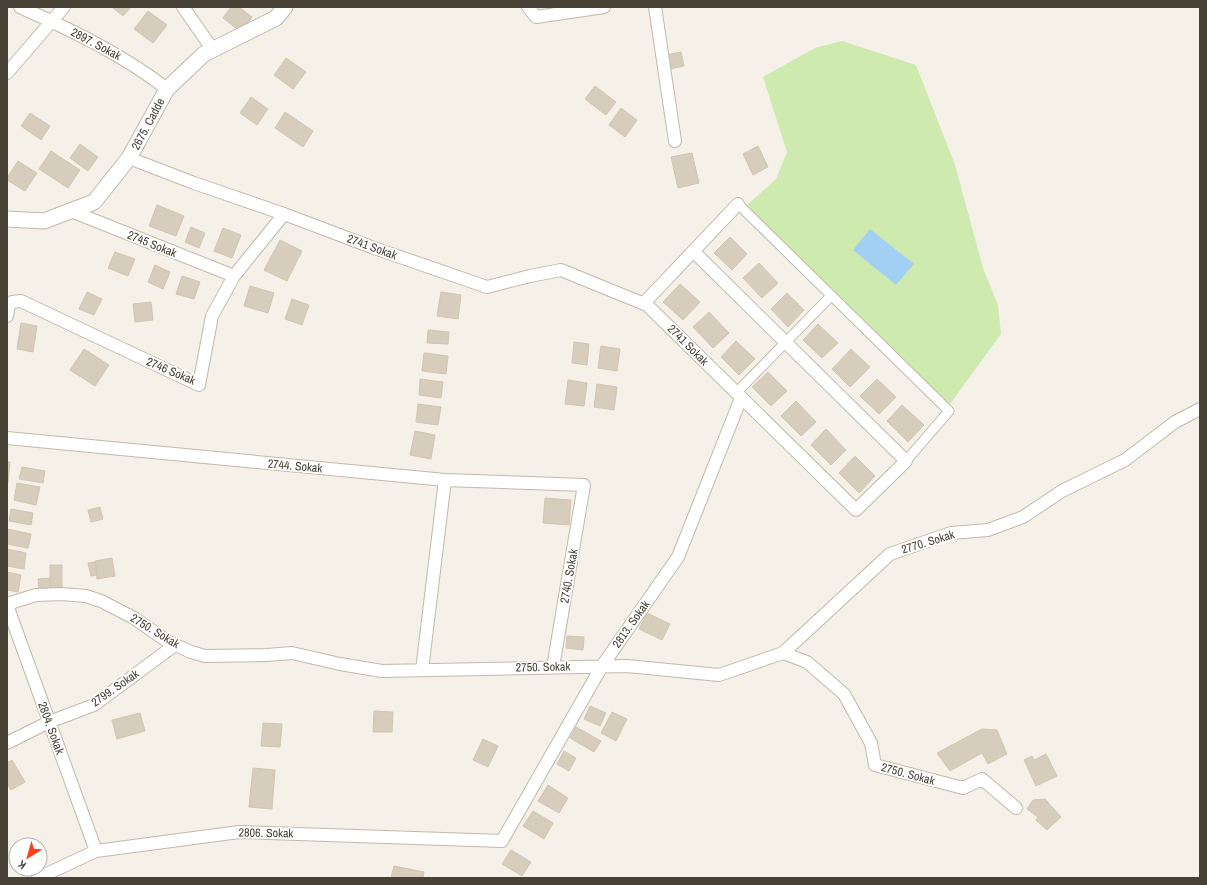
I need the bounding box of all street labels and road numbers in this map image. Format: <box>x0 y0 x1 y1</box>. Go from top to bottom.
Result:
street label: 2897. Sokak <box>68 24 124 64</box>
street label: 2675. Cadde <box>128 95 168 153</box>
street label: 2745 Sokak <box>125 227 179 261</box>
street label: 2741 Sokak <box>345 231 399 263</box>
street label: 2741 Sokak <box>664 321 712 369</box>
street label: 2746 Sokak <box>144 353 198 389</box>
street label: 2744. Sokak <box>267 456 323 476</box>
street label: 2770. Sokak <box>899 526 957 558</box>
street label: 2740. Sokak <box>556 548 582 604</box>
street label: 2813. Sokak <box>609 597 653 651</box>
street label: 2750. Sokak <box>127 610 183 652</box>
street label: 2750. Sokak <box>516 659 571 675</box>
street label: 2799. Sokak <box>88 666 142 710</box>
street label: 2804. Sokak <box>34 700 68 757</box>
street label: 2750. Sokak <box>880 759 937 789</box>
street label: 2806. Sokak <box>239 825 294 841</box>

